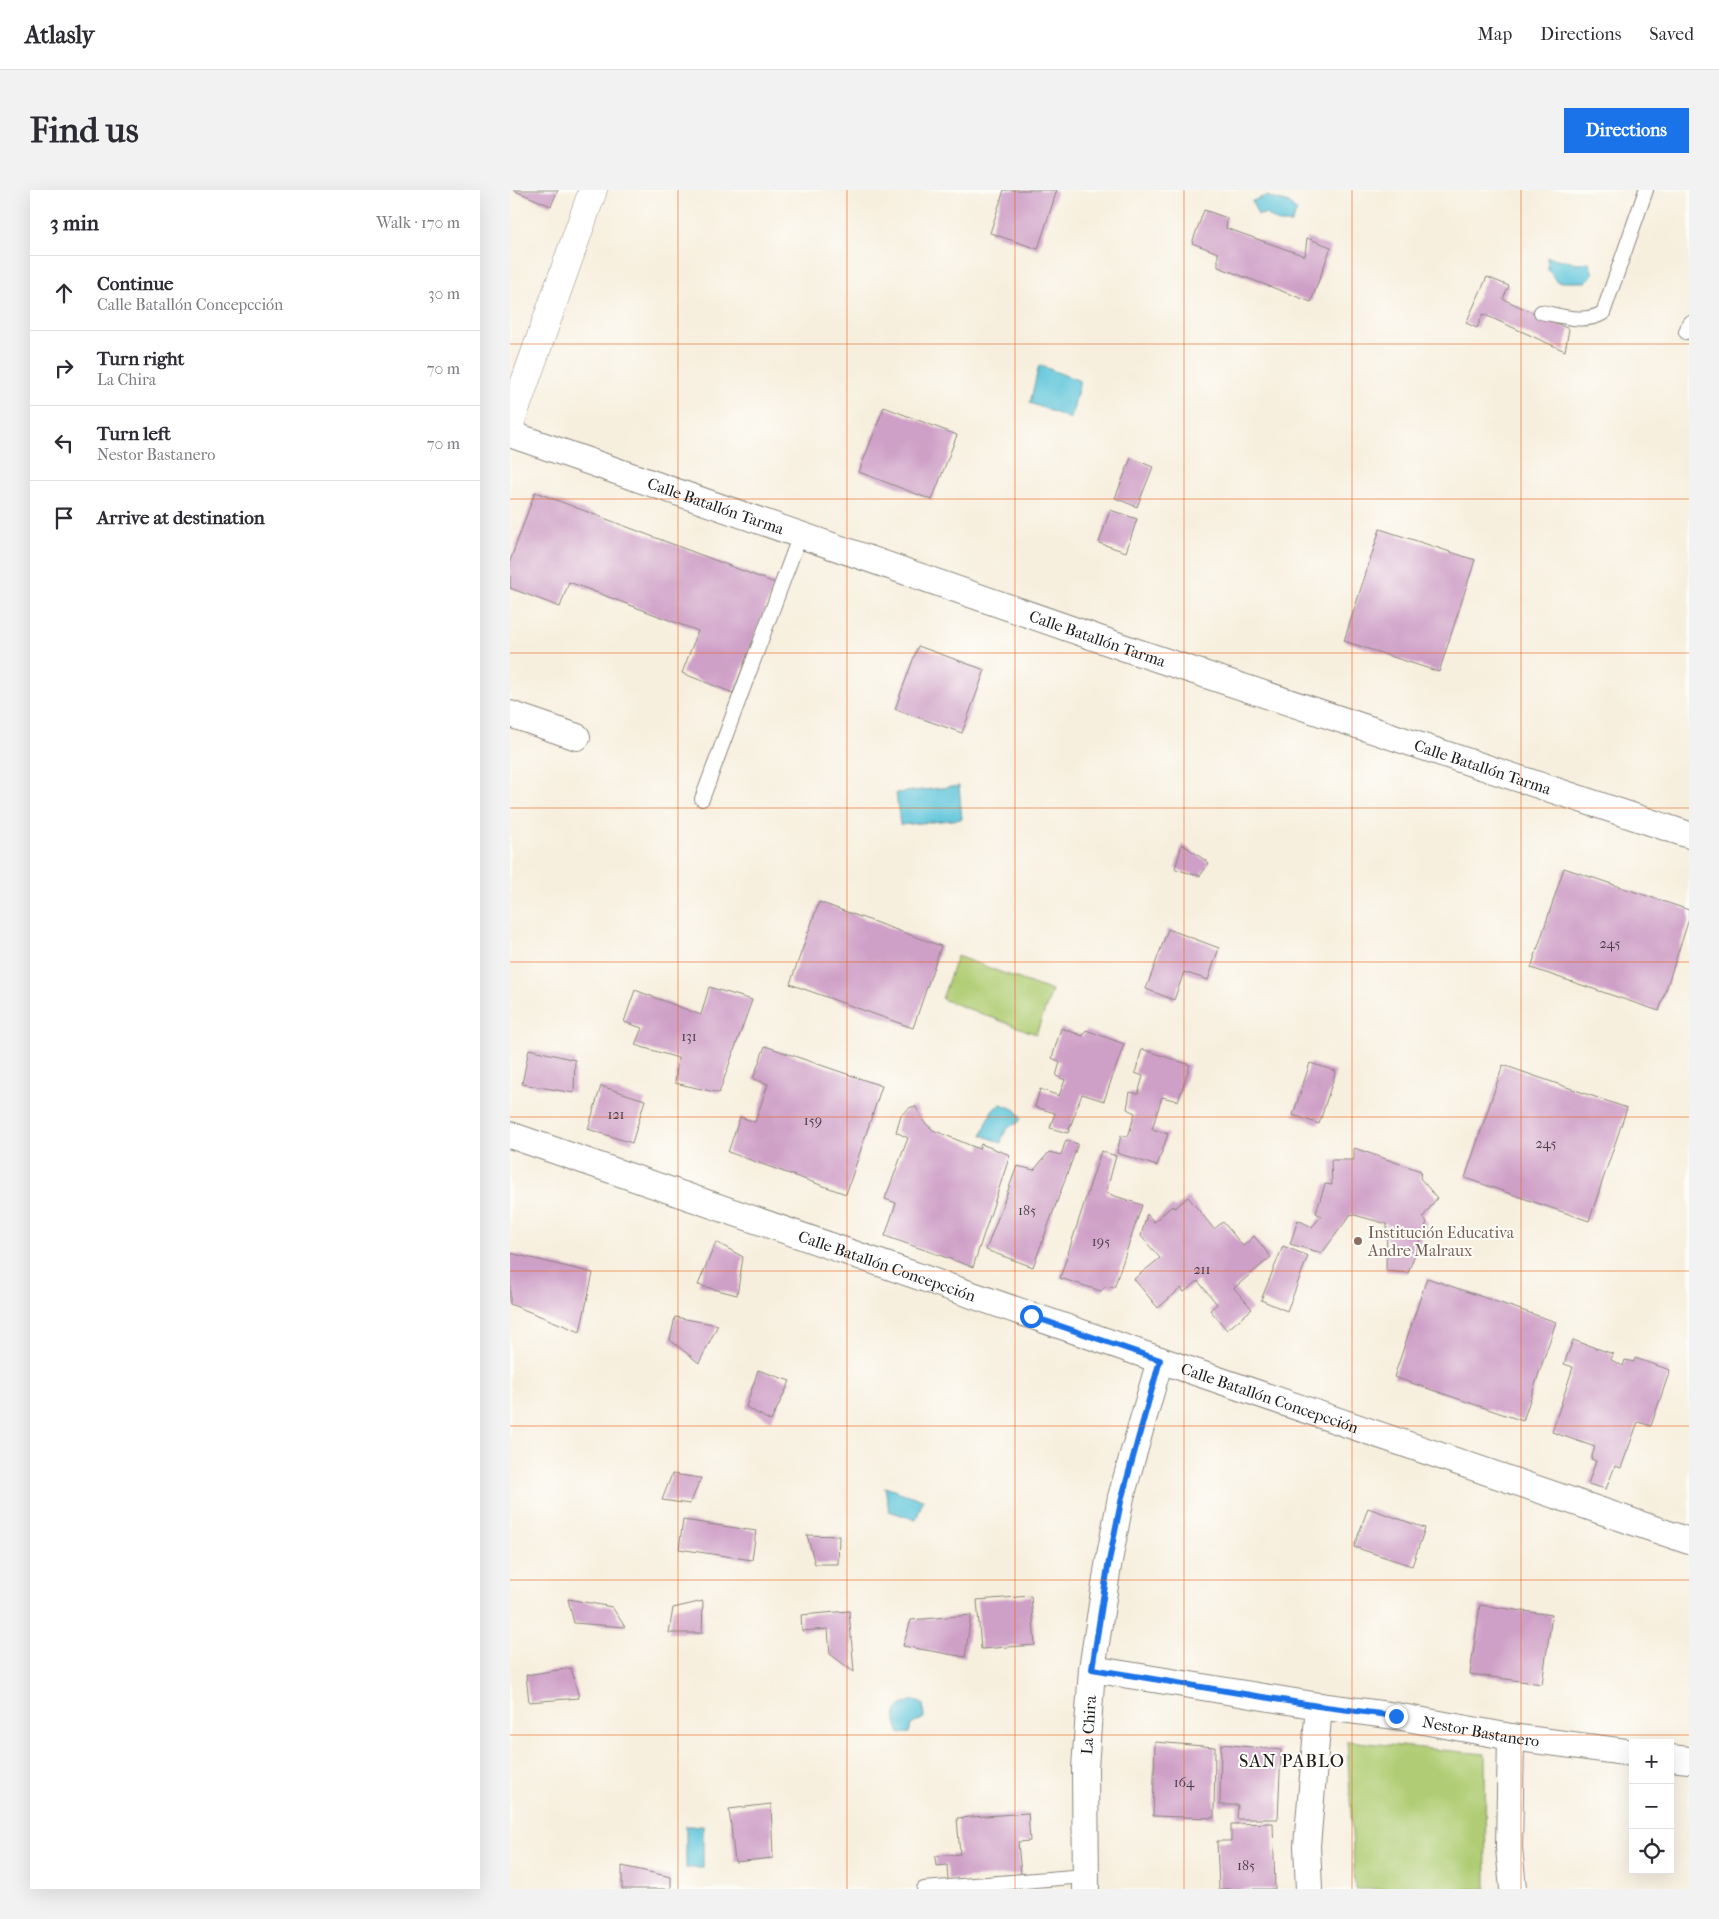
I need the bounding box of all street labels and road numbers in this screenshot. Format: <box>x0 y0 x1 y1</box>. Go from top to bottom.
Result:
street label: Calle Batallón Tarma <box>645 474 787 539</box>
street label: Calle Batallón Tarma <box>1027 606 1169 671</box>
street label: Calle Batallón Tarma <box>1412 736 1554 799</box>
street label: Calle Batallón Concepcción <box>796 1227 979 1306</box>
street label: Calle Batallón Concepcción <box>1178 1359 1362 1437</box>
street label: La Chira <box>1077 1694 1100 1755</box>
street label: Nestor Bastanero <box>1421 1712 1541 1751</box>

